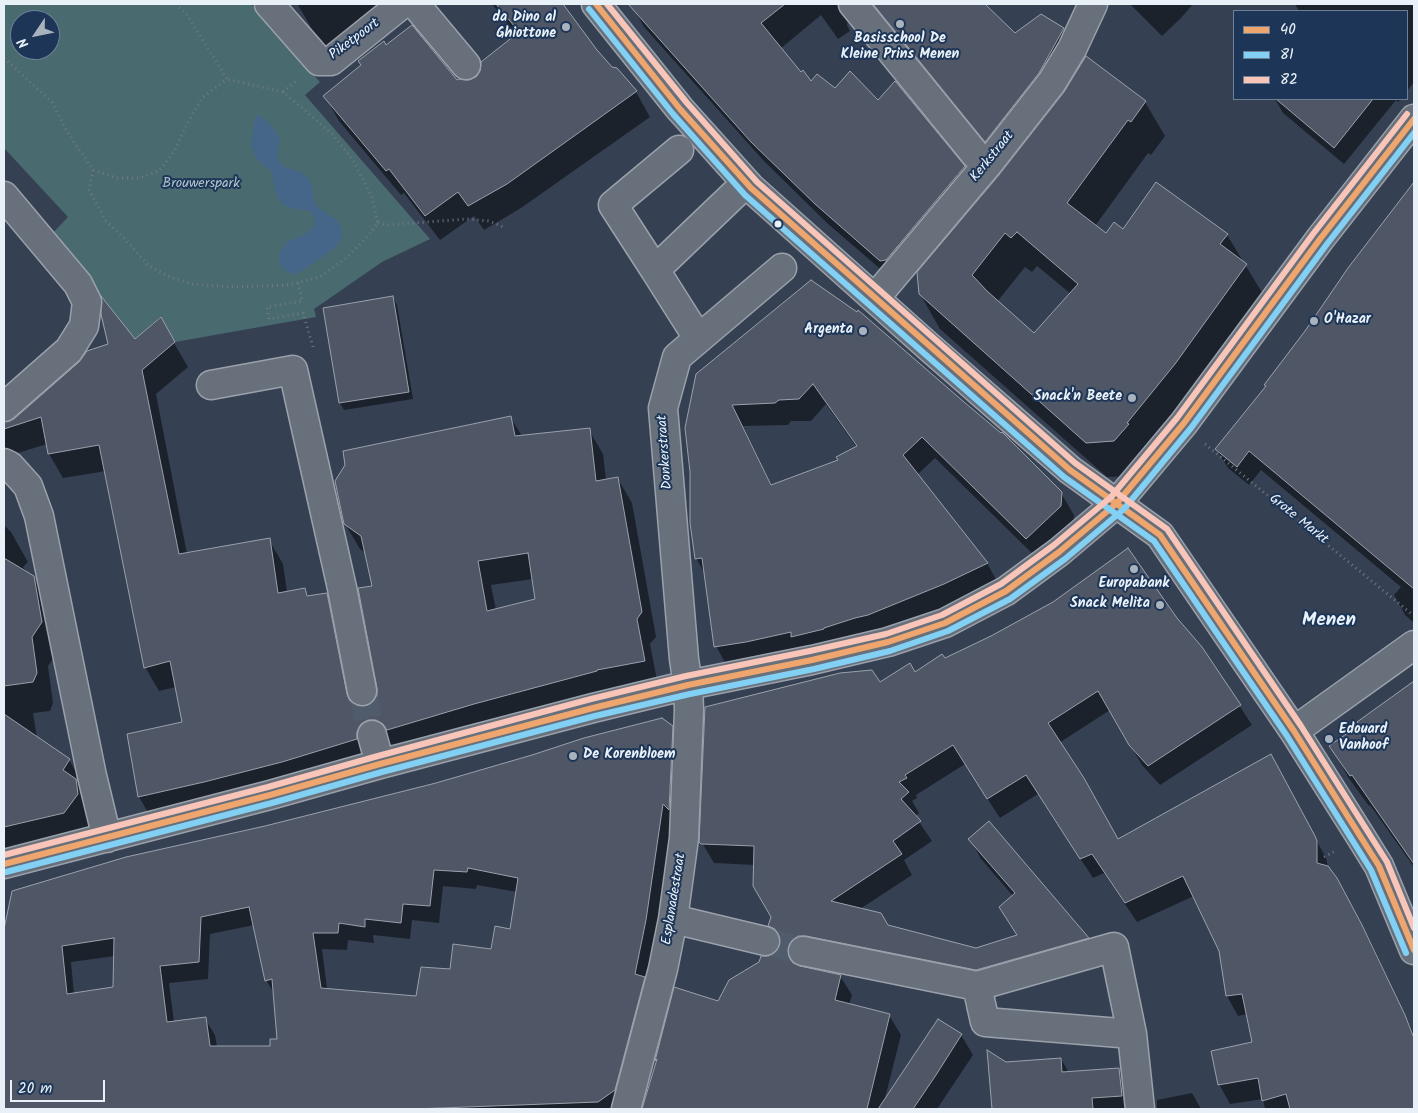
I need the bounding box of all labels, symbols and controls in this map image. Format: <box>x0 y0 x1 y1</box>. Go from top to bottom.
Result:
north arrow <box>10 10 60 60</box>
legend <box>1233 10 1408 100</box>
place label: da Dino al Ghiottone <box>493 11 556 44</box>
street label: Piketpoort <box>327 16 383 64</box>
marker: Basisschool De Kleine Prins Menen <box>894 18 906 30</box>
text: 40 <box>1280 18 1296 42</box>
marker: da Dino al Ghiottone <box>560 21 572 33</box>
place label: Basisschool De Kleine Prins Menen <box>841 32 959 64</box>
text: N <box>12 33 35 53</box>
text: 81 <box>1280 43 1294 67</box>
text: 82 <box>1280 68 1298 92</box>
street label: Kerkstraat <box>967 128 1019 186</box>
park label: Brouwerspark <box>162 177 240 193</box>
unlabelled marker <box>773 219 783 229</box>
place label: O'Hazar <box>1324 313 1371 329</box>
marker: O'Hazar <box>1308 315 1320 327</box>
place label: Argenta <box>804 323 853 339</box>
marker: Argenta <box>857 325 869 337</box>
place label: Snack'n Beete <box>1034 390 1122 406</box>
marker: Snack'n Beete <box>1126 392 1138 404</box>
street label: Donkerstraat <box>655 414 677 490</box>
street label: Grote Markt <box>1265 491 1331 549</box>
marker: Europabank <box>1128 563 1140 575</box>
place label: Europabank <box>1099 577 1169 593</box>
place label: Snack Melita <box>1070 597 1150 613</box>
marker: Snack Melita <box>1154 599 1166 611</box>
district label: Menen <box>1302 611 1356 633</box>
place label: Edouard Vanhoof <box>1339 723 1388 756</box>
marker: Edouard Vanhoof <box>1323 733 1335 745</box>
place label: De Korenbloem <box>583 748 675 764</box>
marker: De Korenbloem <box>567 750 579 762</box>
street label: Esplanadestraat <box>659 852 691 946</box>
scale bar <box>12 1070 108 1102</box>
text: 20 m <box>18 1077 52 1101</box>

